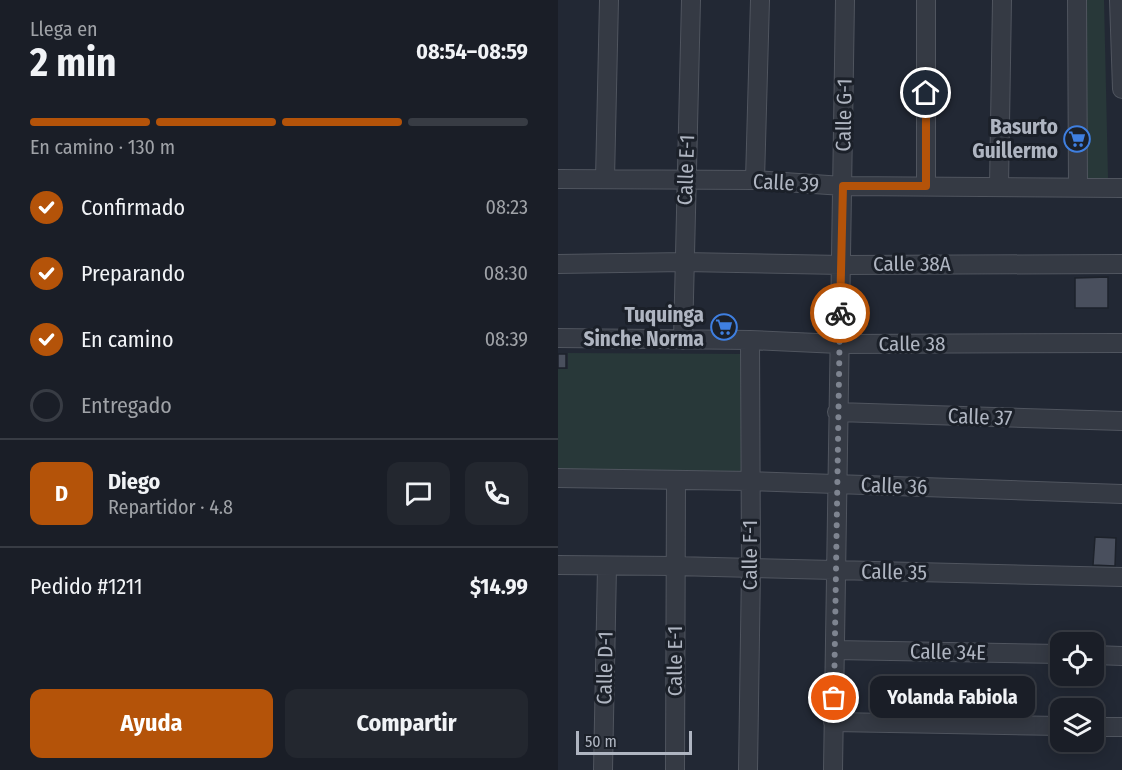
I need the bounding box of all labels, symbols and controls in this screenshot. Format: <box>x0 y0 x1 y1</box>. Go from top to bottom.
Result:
text: Llega en <box>30 17 98 41</box>
text: 08:54–08:59 <box>416 38 528 65</box>
text: 2 min <box>30 40 116 86</box>
pin <box>900 67 951 118</box>
icon: home <box>909 76 942 109</box>
street label: Calle G-1 <box>830 78 858 152</box>
place label: Basurto Guillermo <box>972 114 1058 164</box>
supermarket icon: Basurto Guillermo <box>1062 124 1092 154</box>
street label: Calle E-1 <box>672 134 700 206</box>
text: En camino · 130 m <box>30 135 175 159</box>
street label: Calle 39 <box>752 168 820 198</box>
icon: check <box>30 191 63 224</box>
text: Confirmado <box>81 194 185 221</box>
text: 08:23 <box>486 195 528 219</box>
street label: Calle 38A <box>873 251 951 277</box>
icon: check <box>30 257 63 290</box>
text: Preparando <box>81 260 185 287</box>
text: 08:30 <box>484 261 528 285</box>
courier <box>810 283 870 343</box>
icon: bike <box>824 297 857 330</box>
place label: Tuquinga Sinche Norma <box>584 302 704 352</box>
supermarket icon: Tuquinga Sinche Norma <box>709 312 739 342</box>
icon: check <box>30 323 63 356</box>
text: En camino <box>81 326 173 353</box>
text: 08:39 <box>485 327 528 351</box>
street label: Calle 38 <box>879 331 945 357</box>
text: Entregado <box>81 392 172 419</box>
street label: Calle 37 <box>947 403 1013 431</box>
button: chat <box>387 462 450 525</box>
button: phone <box>465 462 528 525</box>
text: Diego <box>108 468 160 495</box>
street label: Calle 36 <box>860 472 928 500</box>
text: D <box>55 480 68 507</box>
text: Repartidor · 4.8 <box>108 495 233 519</box>
street label: Calle F-1 <box>737 520 763 590</box>
street label: Calle 35 <box>861 558 927 586</box>
text: Pedido #1211 <box>30 573 143 600</box>
text: $14.99 <box>470 573 528 600</box>
street label: Calle E-1 <box>662 626 688 696</box>
street label: Calle D-1 <box>591 631 619 705</box>
map controls <box>1050 632 1104 752</box>
button: locate <box>1050 632 1104 686</box>
street label: Calle 34E <box>910 638 986 666</box>
pin <box>808 672 859 723</box>
callout: Yolanda Fabiola <box>870 677 1035 719</box>
icon: bag <box>817 681 850 714</box>
text: Yolanda Fabiola <box>887 685 1018 709</box>
button: Ayuda <box>30 689 273 758</box>
button: Compartir <box>285 689 528 758</box>
button: layers <box>1050 698 1104 752</box>
scale bar <box>576 728 692 756</box>
text: 50 m <box>585 732 617 751</box>

